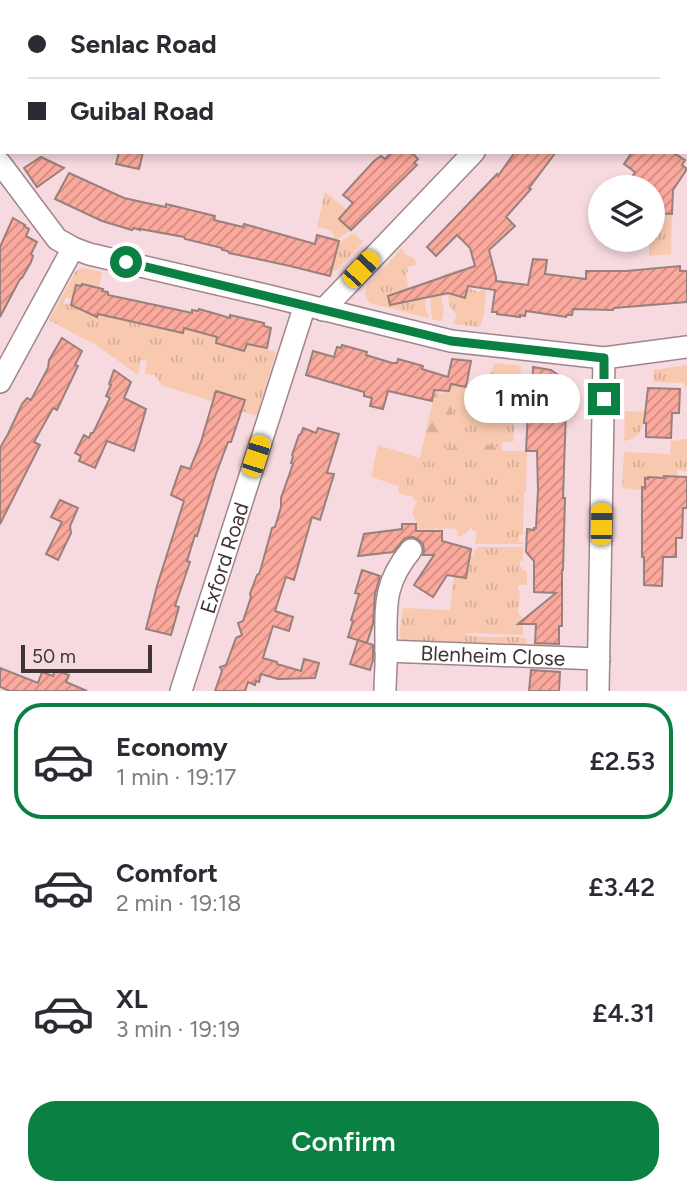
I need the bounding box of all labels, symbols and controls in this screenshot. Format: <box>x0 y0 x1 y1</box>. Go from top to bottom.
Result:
text: Senlac Road <box>70 28 217 60</box>
text: Guibal Road <box>70 95 214 127</box>
map controls <box>588 175 665 252</box>
button: layers <box>588 175 665 252</box>
route start <box>110 246 142 278</box>
car <box>339 246 384 292</box>
callout: 1 min <box>464 374 580 424</box>
route end <box>588 383 620 415</box>
text: 1 min <box>495 384 549 412</box>
car <box>240 433 273 479</box>
street label: Exford Road <box>194 499 253 616</box>
car <box>591 503 612 545</box>
street label: Blenheim Close <box>420 640 566 670</box>
scale bar <box>21 642 152 674</box>
text: 50 m <box>32 645 76 668</box>
icon: car <box>32 730 95 793</box>
text: Economy <box>116 731 228 763</box>
text: £2.53 <box>589 745 655 777</box>
text: 1 min · 19:17 <box>116 763 236 791</box>
icon: car <box>32 856 95 919</box>
text: Comfort <box>116 857 218 889</box>
text: £3.42 <box>588 871 655 903</box>
text: 2 min · 19:18 <box>116 889 241 917</box>
icon: car <box>32 982 95 1045</box>
text: XL <box>116 983 148 1015</box>
text: £4.31 <box>592 997 655 1029</box>
text: 3 min · 19:19 <box>116 1015 240 1043</box>
button: Confirm <box>28 1101 659 1181</box>

